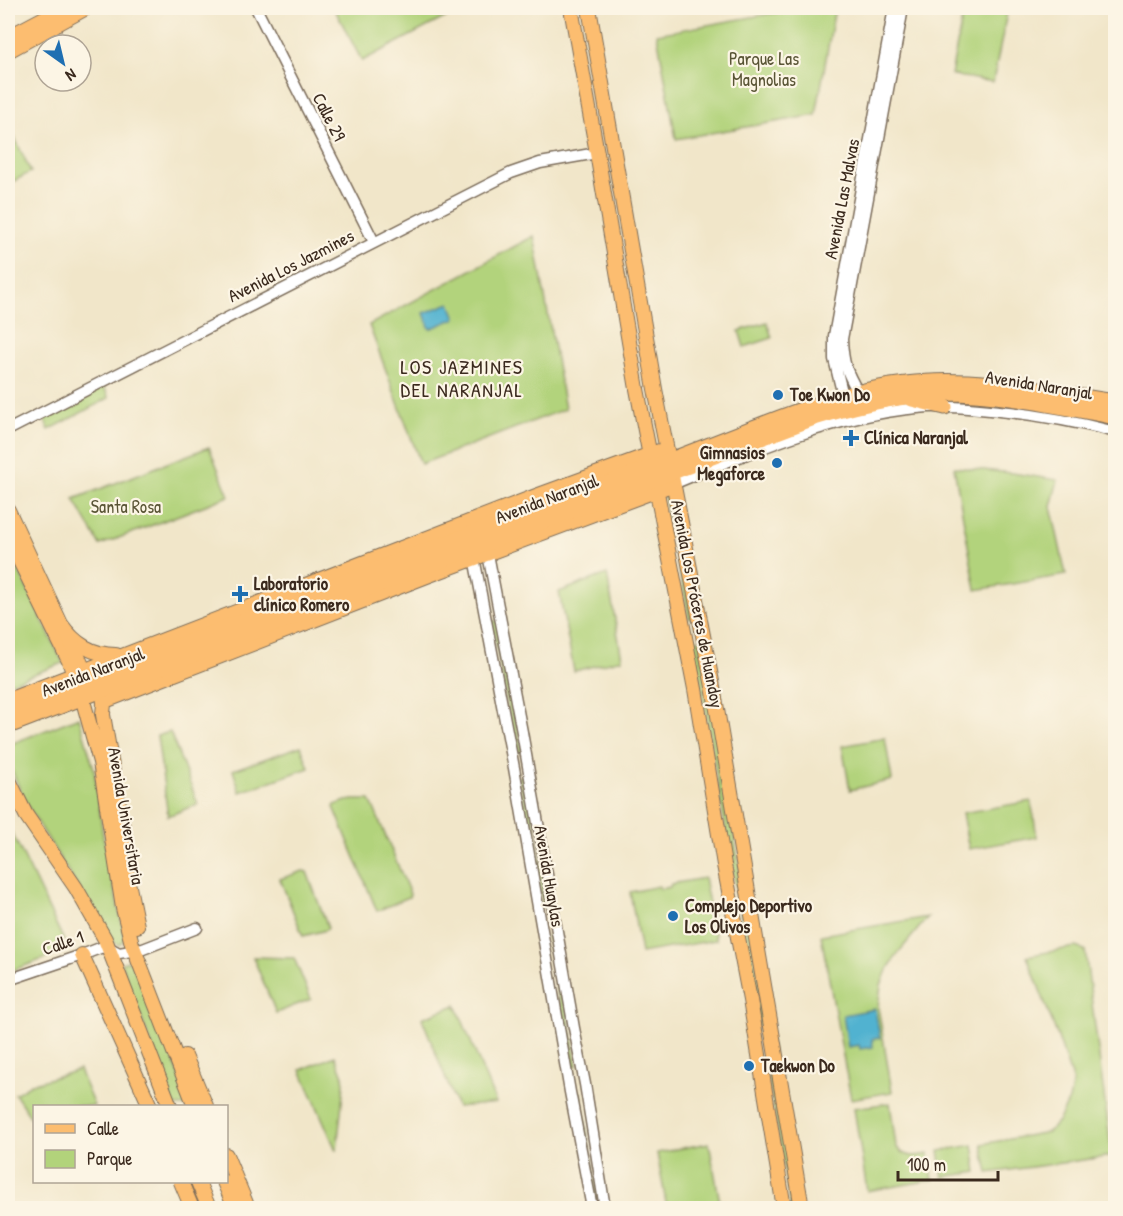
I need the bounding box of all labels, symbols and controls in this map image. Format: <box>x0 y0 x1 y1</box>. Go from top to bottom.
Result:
north arrow <box>33 33 93 93</box>
park label: Parque Las Magnolias <box>729 46 799 92</box>
text: N <box>61 64 81 87</box>
street label: Calle 29 <box>307 88 352 146</box>
street label: Avenida Las Malvas <box>818 137 865 261</box>
street label: Avenida Los Jazmines <box>223 223 358 308</box>
district label: LOS JAZMINES DEL NARANJAL <box>401 353 523 403</box>
street label: Avenida Naranjal <box>984 364 1095 405</box>
place label: Toe Kwon Do <box>789 382 871 407</box>
marker: Toe Kwon Do <box>771 388 785 402</box>
place label: Clínica Naranjal <box>864 425 969 450</box>
marker: Clínica Naranjal <box>842 429 860 447</box>
place label: Gimnasios Megaforce <box>697 440 766 487</box>
marker: Gimnasios Megaforce <box>770 456 784 470</box>
street label: Avenida Naranjal <box>492 467 602 530</box>
park label: Santa Rosa <box>91 494 161 519</box>
street label: Avenida Los Próceres de Huandoy <box>665 498 730 711</box>
place label: Laboratorio clínico Romero <box>254 571 350 617</box>
marker: Laboratorio clínico Romero <box>231 585 249 603</box>
street label: Avenida Naranjal <box>38 640 148 703</box>
street label: Avenida Universitaria <box>102 745 151 887</box>
street label: Avenida Huaylas <box>528 823 571 929</box>
place label: Complejo Deportivo Los Olivos <box>685 893 813 939</box>
marker: Complejo Deportivo Los Olivos <box>666 909 680 923</box>
street label: Calle 1 <box>39 924 87 961</box>
place label: Taekwon Do <box>760 1053 836 1078</box>
marker: Taekwon Do <box>742 1059 756 1073</box>
legend <box>33 1105 228 1183</box>
text: Calle <box>87 1116 119 1141</box>
scale bar <box>898 1144 998 1182</box>
text: Parque <box>87 1146 132 1171</box>
text: 100 m <box>907 1152 946 1177</box>

